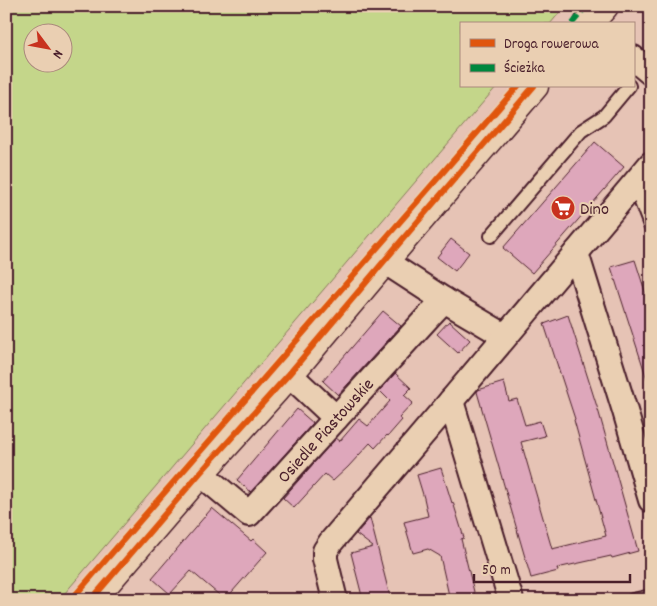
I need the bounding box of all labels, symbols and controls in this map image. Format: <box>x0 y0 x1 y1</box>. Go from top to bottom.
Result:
north arrow <box>22 22 72 72</box>
legend <box>460 22 634 88</box>
text: Droga rowerowa <box>504 34 599 56</box>
text: N <box>47 46 68 62</box>
text: Ścieżka <box>504 58 545 80</box>
supermarket icon: Dino <box>550 195 576 221</box>
place label: Dino <box>580 198 609 223</box>
street label: Osiedle Piastowskie <box>273 374 381 490</box>
scale bar <box>474 551 631 583</box>
text: 50 m <box>482 560 511 582</box>

